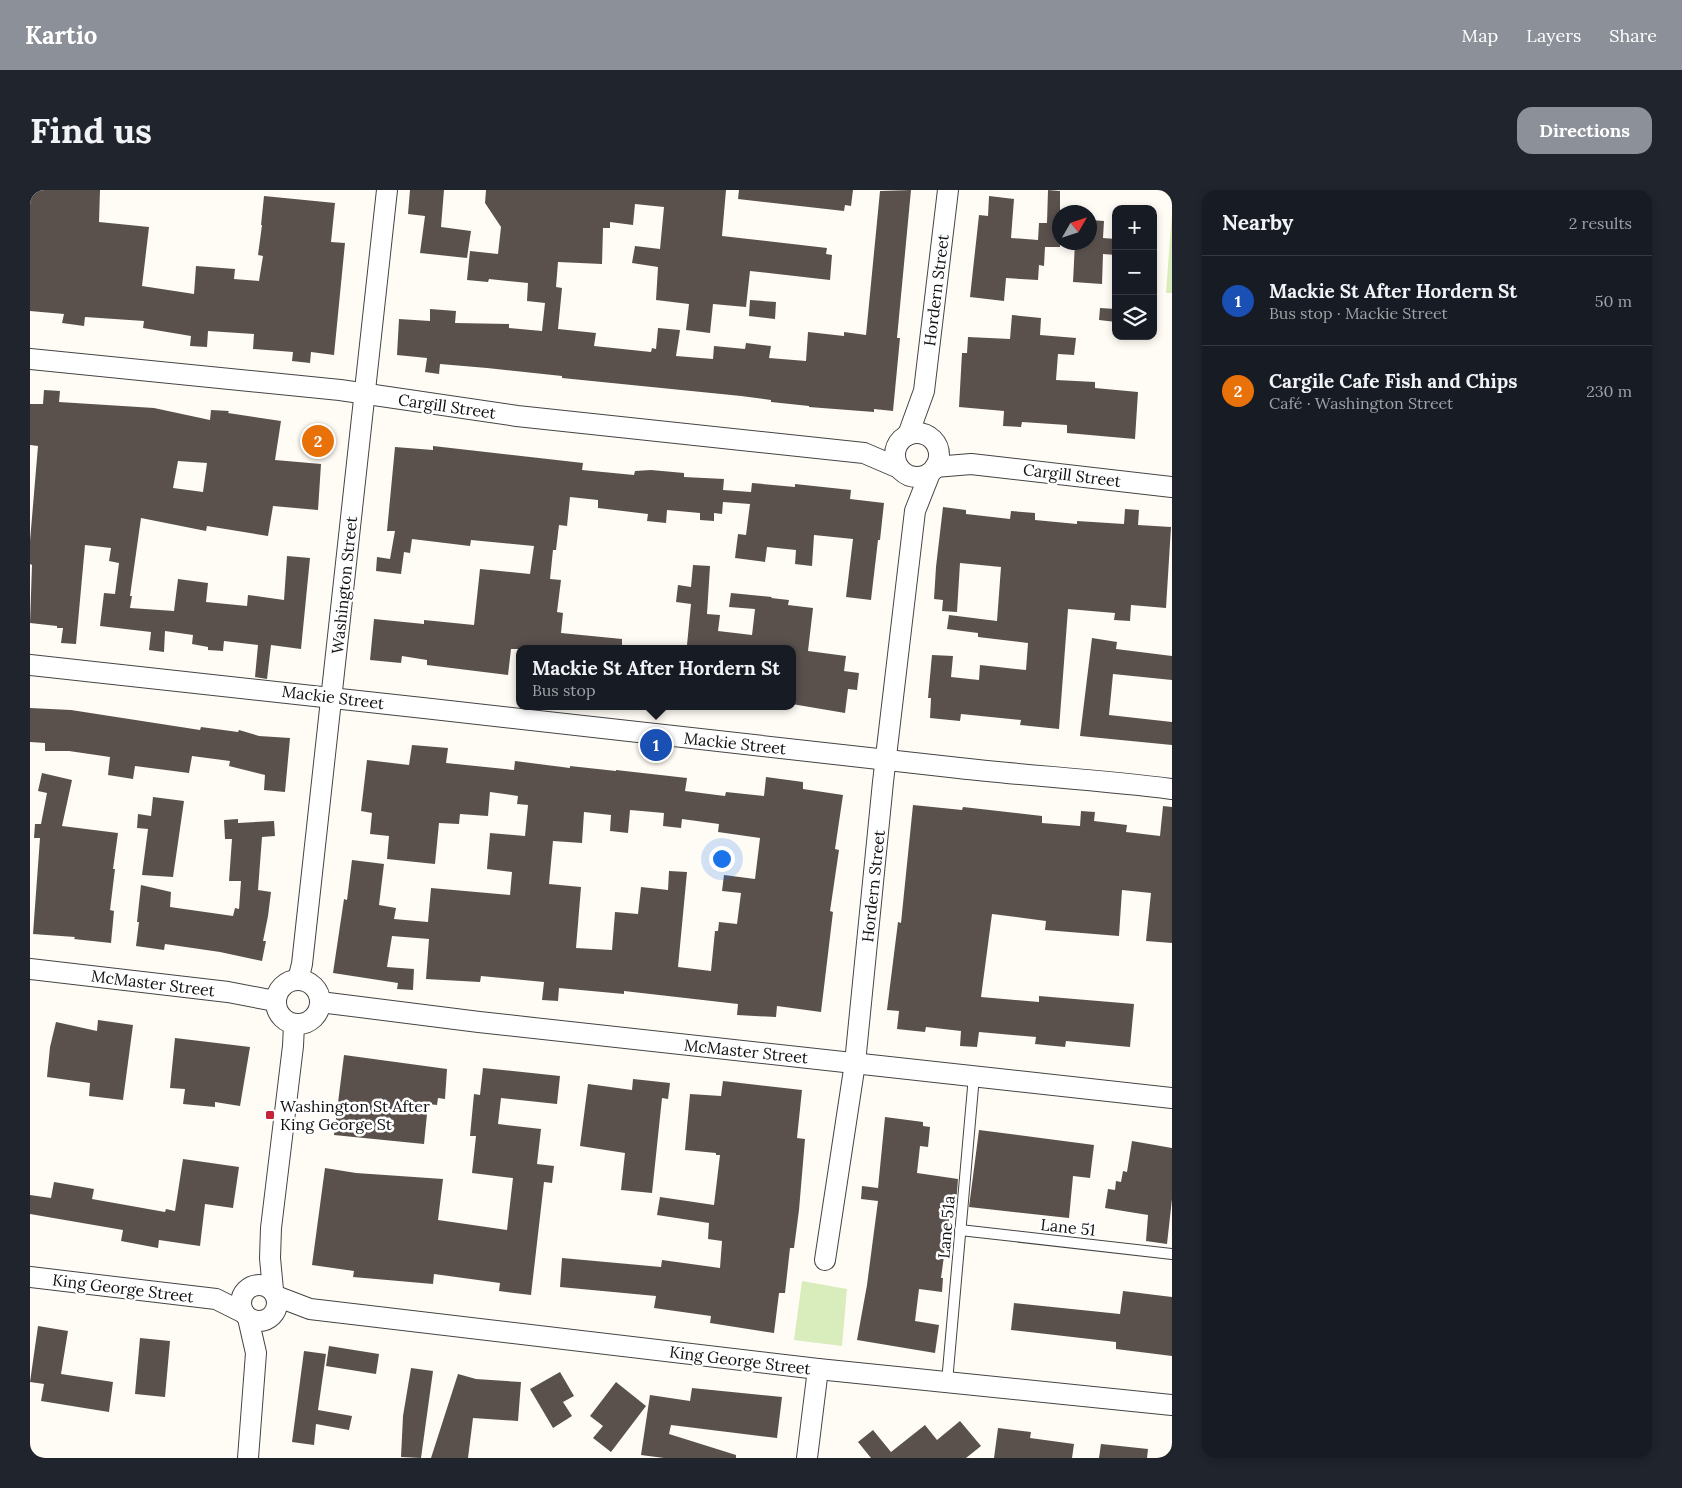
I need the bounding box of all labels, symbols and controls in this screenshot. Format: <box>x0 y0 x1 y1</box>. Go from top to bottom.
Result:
text: Kartio <box>25 20 97 51</box>
text: Map <box>1462 24 1498 47</box>
text: Layers <box>1526 24 1581 47</box>
text: Share <box>1609 24 1657 47</box>
button: Directions <box>1517 107 1652 154</box>
text: Find us <box>30 108 152 153</box>
north arrow <box>1052 205 1097 250</box>
map controls <box>1112 205 1157 340</box>
button: + <box>1112 205 1157 250</box>
text: Nearby <box>1222 209 1293 236</box>
text: 2 results <box>1569 213 1632 233</box>
street label: Hordern Street <box>919 232 953 347</box>
button: − <box>1112 250 1157 295</box>
text: Mackie St After Hordern St <box>1269 279 1517 303</box>
text: 1 <box>1235 291 1241 311</box>
text: 50 m <box>1595 291 1632 311</box>
button: layers <box>1112 295 1157 340</box>
text: Bus stop · Mackie Street <box>1269 303 1448 323</box>
text: Cargile Cafe Fish and Chips <box>1269 369 1517 393</box>
text: 2 <box>1234 381 1242 401</box>
text: 230 m <box>1586 381 1632 401</box>
street label: Cargill Street <box>397 389 498 423</box>
text: Café · Washington Street <box>1269 393 1453 413</box>
pin: 2 <box>302 422 334 460</box>
street label: Cargill Street <box>1022 459 1123 491</box>
street label: Washington Street <box>327 514 361 655</box>
popup <box>516 645 796 710</box>
text: Mackie St After Hordern St <box>532 656 780 680</box>
text: Bus stop <box>532 680 595 700</box>
street label: Mackie Street <box>281 681 386 713</box>
pin: 1 <box>640 726 672 764</box>
street label: Mackie Street <box>683 728 788 758</box>
street label: Hordern Street <box>857 828 889 943</box>
your location <box>709 846 735 872</box>
street label: McMaster Street <box>90 965 217 1001</box>
street label: McMaster Street <box>683 1035 810 1068</box>
place label: Washington St After King George St <box>280 1096 430 1134</box>
marker: Washington St After King George St <box>264 1109 276 1121</box>
street label: Lane 51a <box>933 1195 959 1259</box>
street label: Lane 51 <box>1040 1214 1097 1240</box>
street label: King George Street <box>51 1269 196 1307</box>
street label: King George Street <box>668 1341 813 1379</box>

